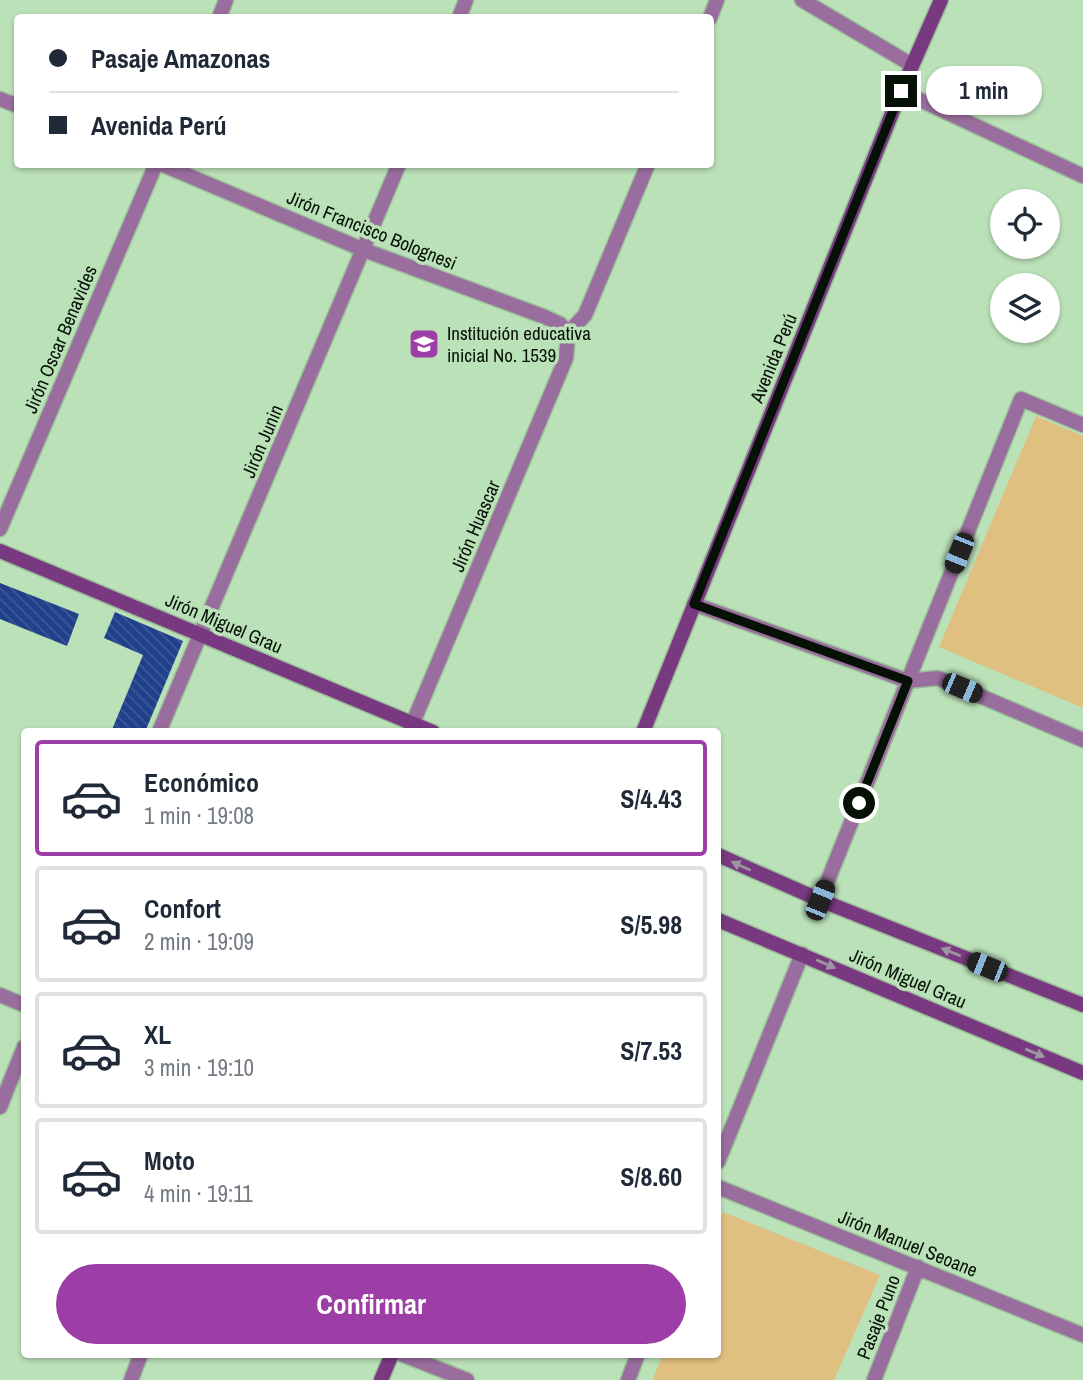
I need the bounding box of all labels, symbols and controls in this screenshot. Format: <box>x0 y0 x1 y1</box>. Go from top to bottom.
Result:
text: Pasaje Amazonas <box>91 41 270 76</box>
callout: 1 min <box>926 66 1041 116</box>
route end <box>885 75 917 107</box>
text: 1 min <box>959 75 1009 106</box>
text: Avenida Perú <box>91 108 227 143</box>
street label: Jirón Francisco Bolognesi <box>283 184 461 276</box>
map controls <box>990 189 1060 343</box>
button: locate <box>990 189 1060 259</box>
street label: Jirón Oscar Benavides <box>17 261 103 417</box>
button: layers <box>990 273 1060 343</box>
street label: Avenida Perú <box>743 309 803 407</box>
place label: Institución educativa inicial No. 1539 <box>447 320 591 368</box>
school or university icon: Institución educativa inicial No. 1539 <box>407 327 441 361</box>
street label: Jirón Junin <box>235 400 289 482</box>
street label: Jirón Huascar <box>444 476 506 576</box>
car <box>942 530 977 576</box>
street label: Jirón Miguel Grau <box>162 587 286 659</box>
car <box>939 670 986 706</box>
text: Económico <box>144 765 259 800</box>
icon: car <box>60 767 123 830</box>
text: S/4.43 <box>620 781 682 816</box>
route start <box>843 787 875 819</box>
text: 1 min · 19:08 <box>144 800 254 831</box>
one-way arrow <box>731 860 751 872</box>
car <box>803 877 838 923</box>
text: Confort <box>144 891 221 926</box>
icon: car <box>60 893 123 956</box>
text: S/5.98 <box>620 907 682 942</box>
text: 2 min · 19:09 <box>144 926 254 957</box>
street label: Jirón Miguel Grau <box>846 942 970 1014</box>
one-way arrow <box>941 947 962 958</box>
car <box>964 949 1011 985</box>
one-way arrow <box>816 959 837 970</box>
text: XL <box>144 1017 171 1052</box>
icon: car <box>60 1019 123 1082</box>
text: S/7.53 <box>620 1033 682 1068</box>
one-way arrow <box>1025 1048 1046 1059</box>
text: 3 min · 19:10 <box>144 1052 254 1083</box>
text: Moto <box>144 1143 195 1178</box>
icon: car <box>60 1145 123 1208</box>
text: S/8.60 <box>620 1159 682 1194</box>
text: 4 min · 19:11 <box>144 1178 253 1209</box>
street label: Jirón Manuel Seoane <box>834 1203 982 1283</box>
button: Confirmar <box>56 1264 686 1344</box>
street label: Pasaje Puno <box>850 1271 906 1363</box>

